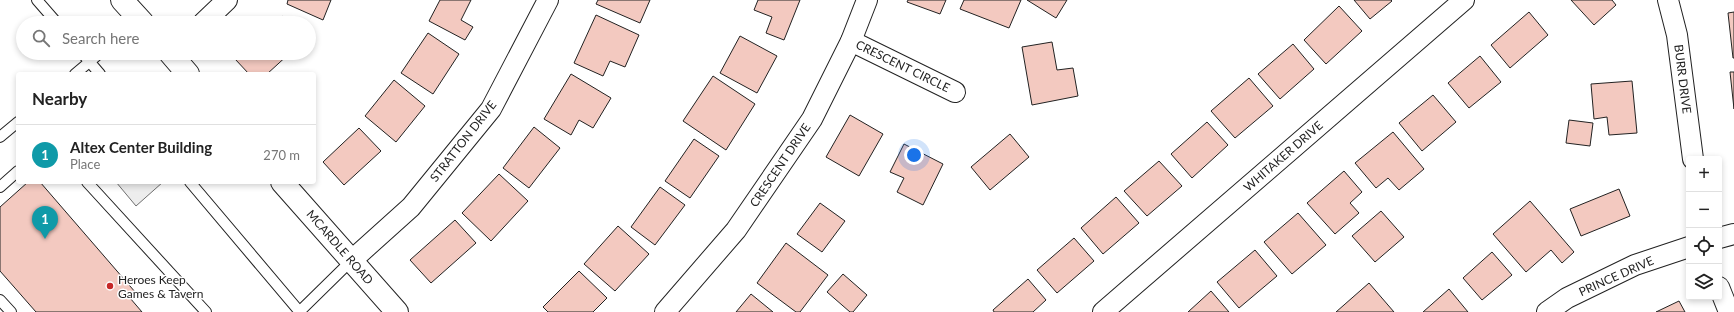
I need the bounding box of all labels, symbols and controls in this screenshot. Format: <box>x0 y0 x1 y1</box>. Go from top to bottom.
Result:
search box <box>16 16 316 60</box>
icon: search <box>30 27 52 49</box>
text: Search here <box>62 29 139 47</box>
street label: CRESCENT CIRCLE <box>854 37 953 95</box>
street label: BURR DRIVE <box>1671 43 1695 115</box>
text: Nearby <box>32 88 87 109</box>
street label: STRATTON DRIVE <box>427 97 499 185</box>
street label: WHITAKER DRIVE <box>1240 118 1326 194</box>
street label: CRESCENT DRIVE <box>746 120 814 210</box>
text: Altex Center Building <box>70 138 212 156</box>
your location <box>904 145 924 165</box>
text: 1 <box>41 147 49 163</box>
text: 270 m <box>263 147 300 163</box>
text: Place <box>70 156 100 172</box>
map controls <box>1686 156 1722 300</box>
button: + <box>1686 156 1722 192</box>
button: − <box>1686 192 1722 228</box>
pin: 1 <box>32 206 58 239</box>
street label: MCARDLE ROAD <box>303 207 377 287</box>
button: locate <box>1686 228 1722 264</box>
street label: PRINCE DRIVE <box>1576 253 1656 299</box>
button: layers <box>1686 264 1722 300</box>
place label: Heroes Keep Games & Tavern <box>118 272 203 301</box>
marker: Heroes Keep Games & Tavern <box>105 281 115 291</box>

